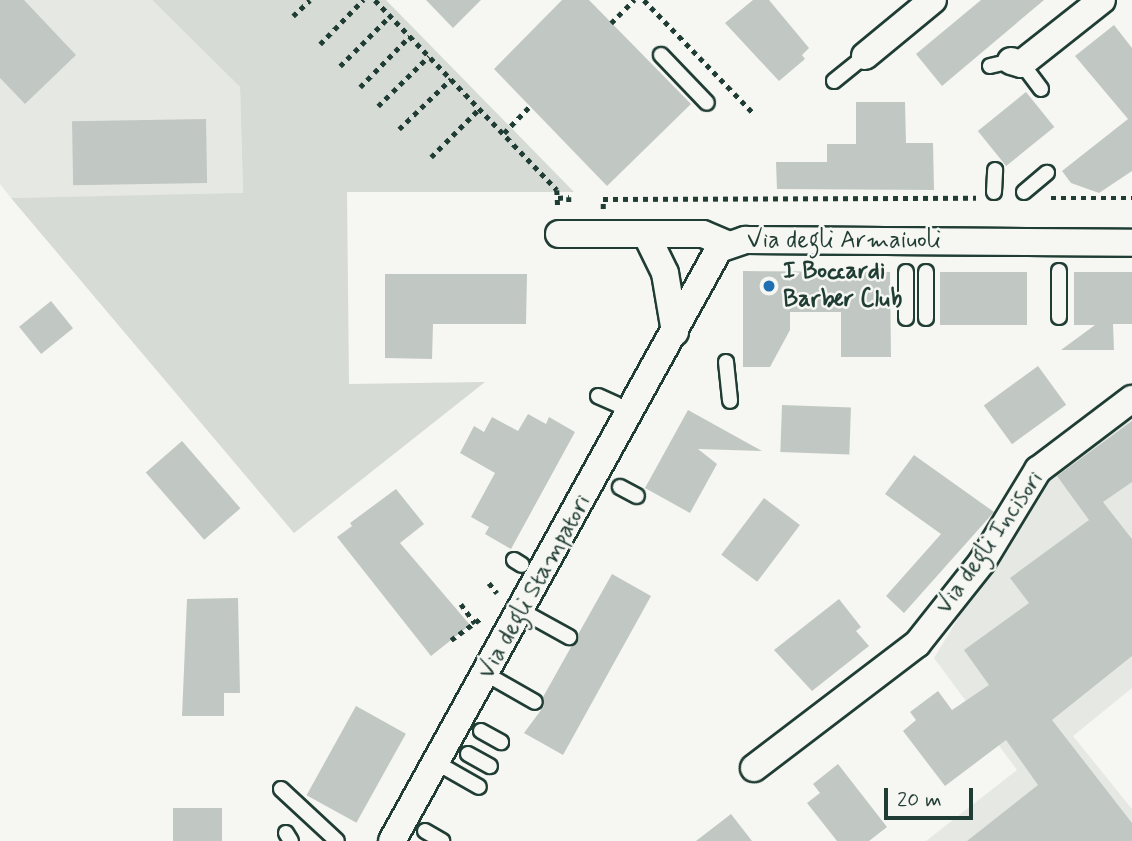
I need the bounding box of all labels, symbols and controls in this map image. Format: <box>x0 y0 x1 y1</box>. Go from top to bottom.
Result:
street label: Via degli Armaiuoli <box>747 227 941 255</box>
place label: I Boccardi Barber Club <box>783 258 907 314</box>
marker: I Boccardi Barber Club <box>761 278 777 294</box>
street label: Via degli Incisori <box>930 466 1050 620</box>
street label: Via degli Stampatori <box>472 489 598 685</box>
scale bar <box>887 774 976 818</box>
text: 20 m <box>897 786 942 814</box>

